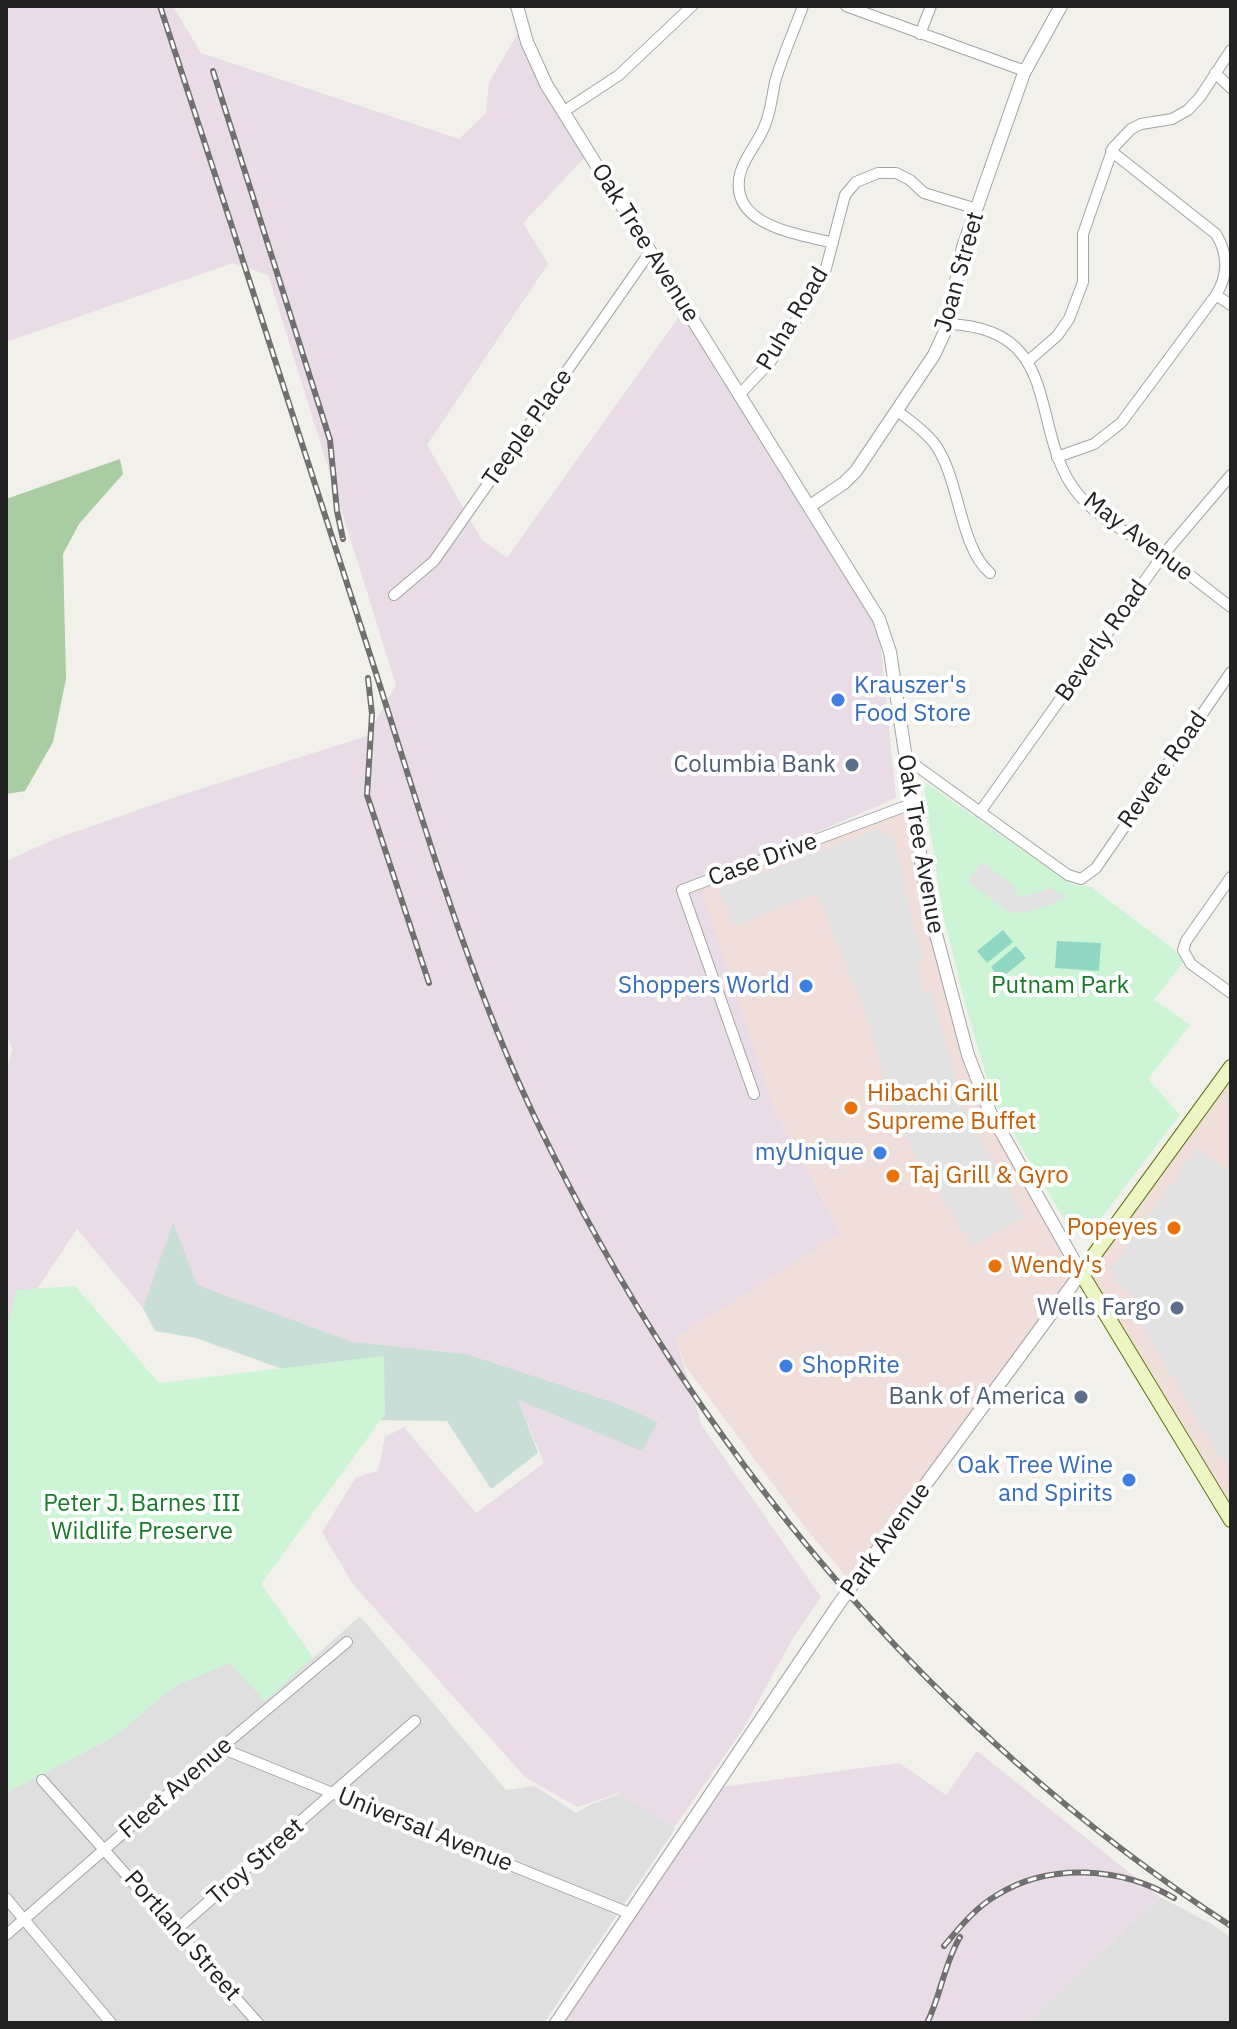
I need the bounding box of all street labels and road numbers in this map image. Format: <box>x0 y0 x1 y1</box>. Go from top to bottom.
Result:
street label: Oak Tree Avenue <box>585 158 705 328</box>
street label: Joan Street <box>929 209 991 335</box>
street label: Puha Road <box>751 262 835 376</box>
street label: Teeple Place <box>477 364 579 492</box>
street label: May Avenue <box>1077 486 1199 588</box>
street label: Beverly Road <box>1050 575 1154 707</box>
street label: Revere Road <box>1112 706 1214 834</box>
street label: Oak Tree Avenue <box>890 752 950 936</box>
street label: Case Drive <box>705 827 821 893</box>
street label: Park Avenue <box>835 1477 937 1603</box>
street label: Fleet Avenue <box>114 1731 238 1845</box>
street label: Universal Avenue <box>333 1782 517 1878</box>
street label: Troy Street <box>202 1812 310 1912</box>
street label: Portland Street <box>118 1865 246 2007</box>

